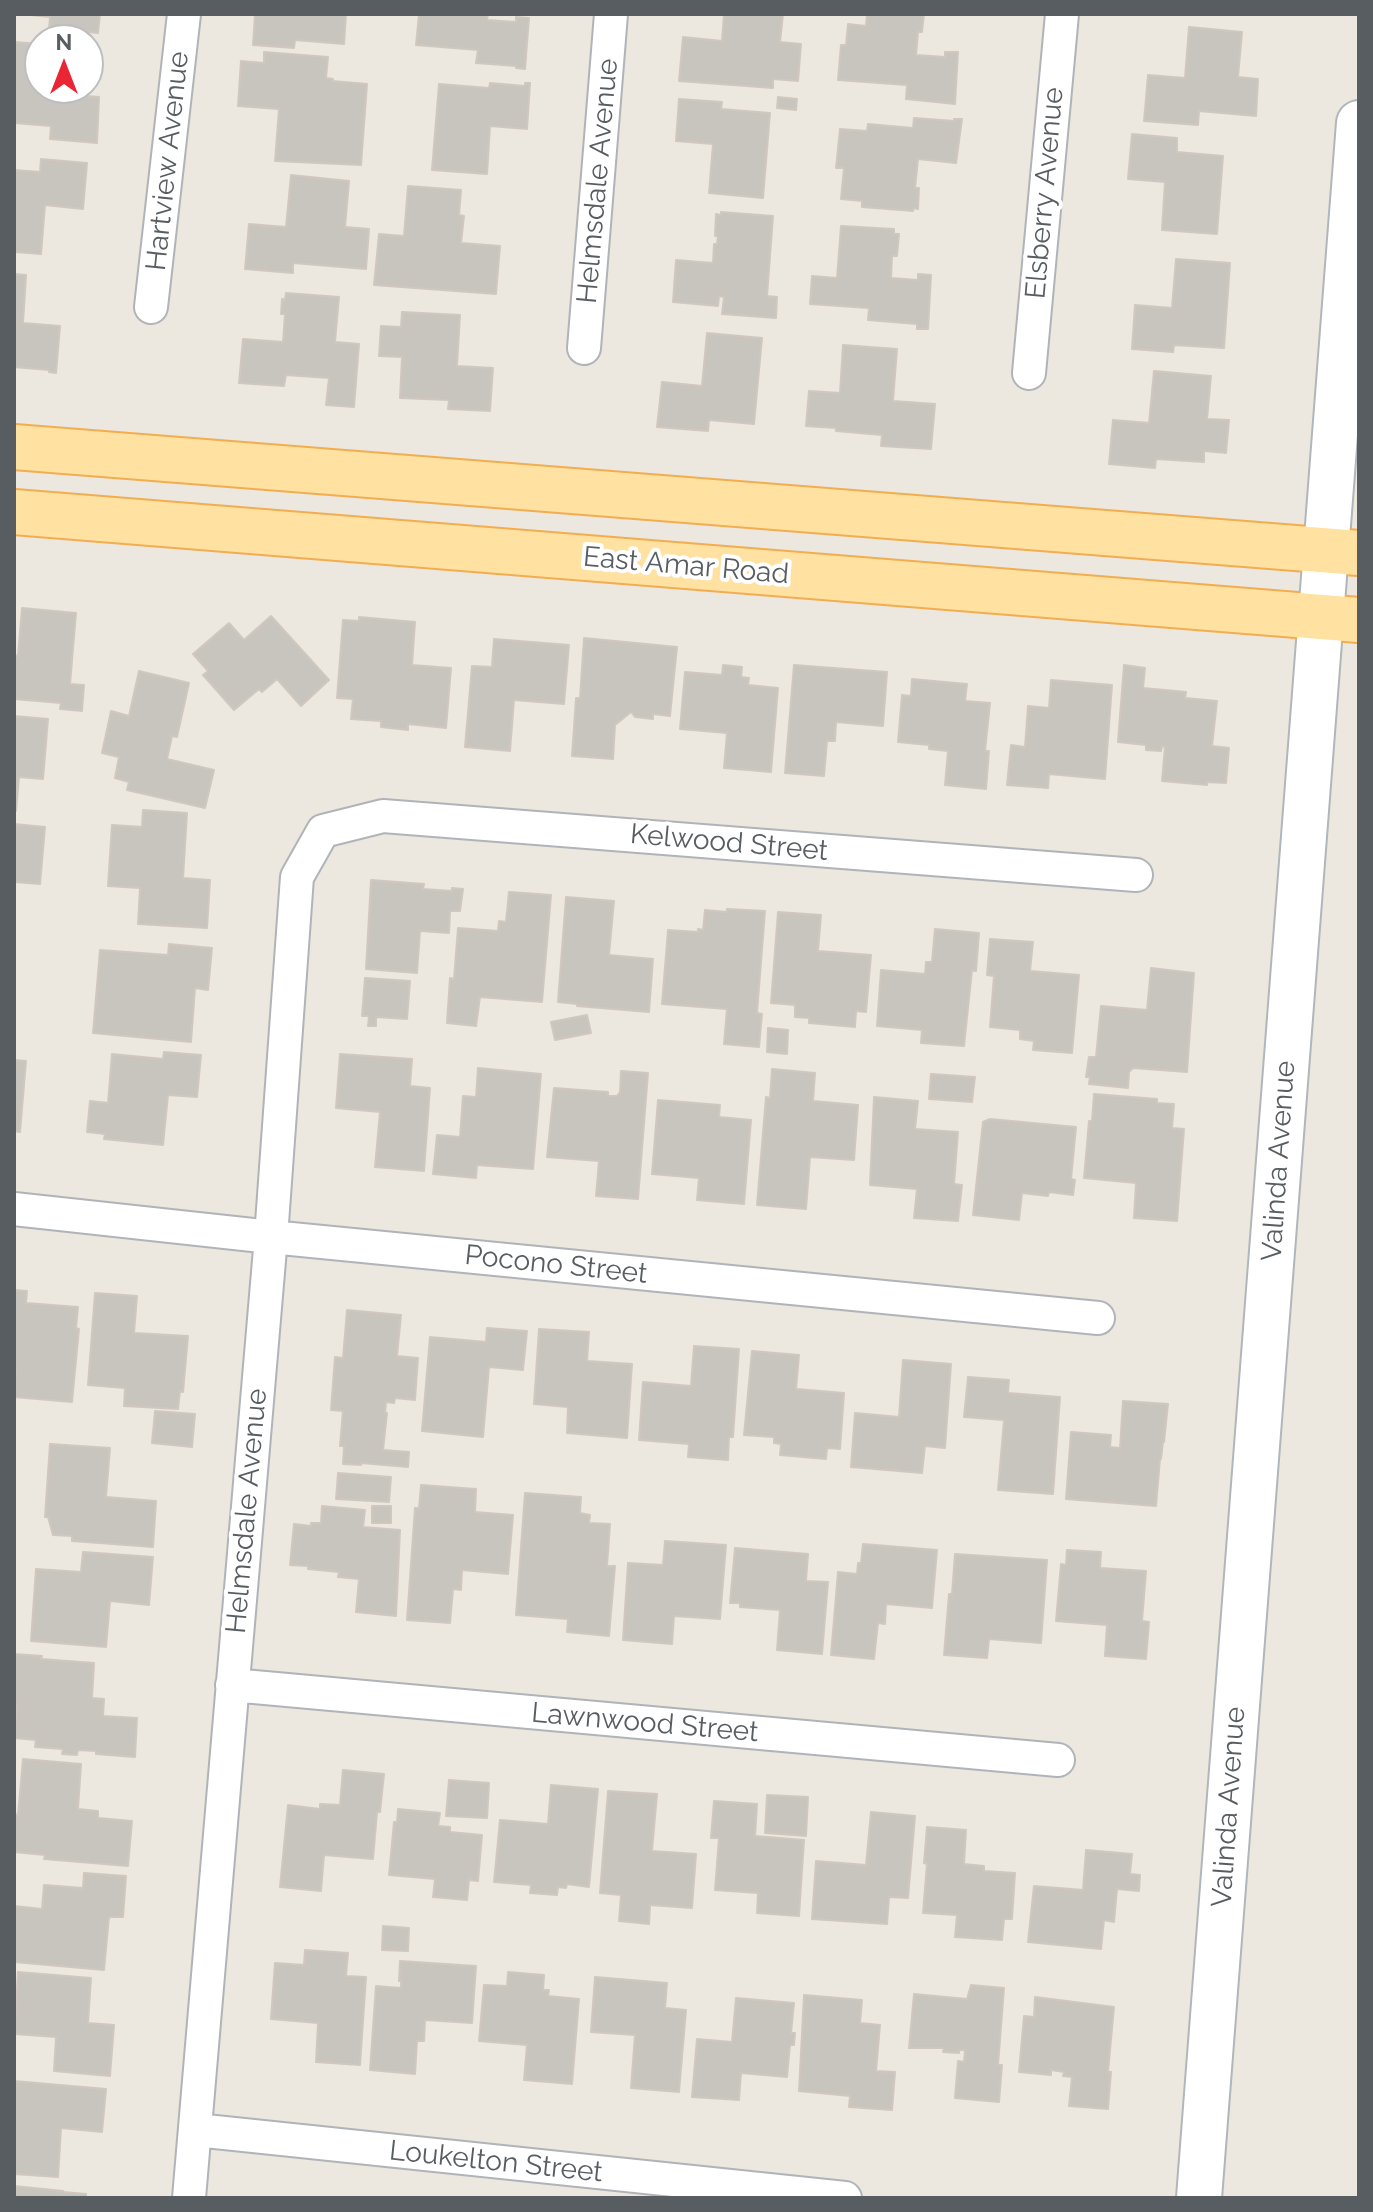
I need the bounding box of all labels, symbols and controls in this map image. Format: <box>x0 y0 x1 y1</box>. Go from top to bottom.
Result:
north arrow <box>24 24 104 104</box>
text: N <box>56 29 72 55</box>
street label: Hartview Avenue <box>140 50 196 272</box>
street label: Helmsdale Avenue <box>571 57 625 305</box>
street label: Elsberry Avenue <box>1019 86 1071 300</box>
street label: East Amar Road <box>582 540 790 592</box>
street label: Kelwood Street <box>629 818 829 868</box>
street label: Valinda Avenue <box>1255 1060 1303 1262</box>
street label: Pocono Street <box>463 1239 649 1291</box>
street label: Helmsdale Avenue <box>220 1387 274 1635</box>
street label: Lawnwood Street <box>530 1696 760 1750</box>
street label: Valinda Avenue <box>1205 1706 1253 1908</box>
street label: Loukelton Street <box>388 2134 604 2190</box>

